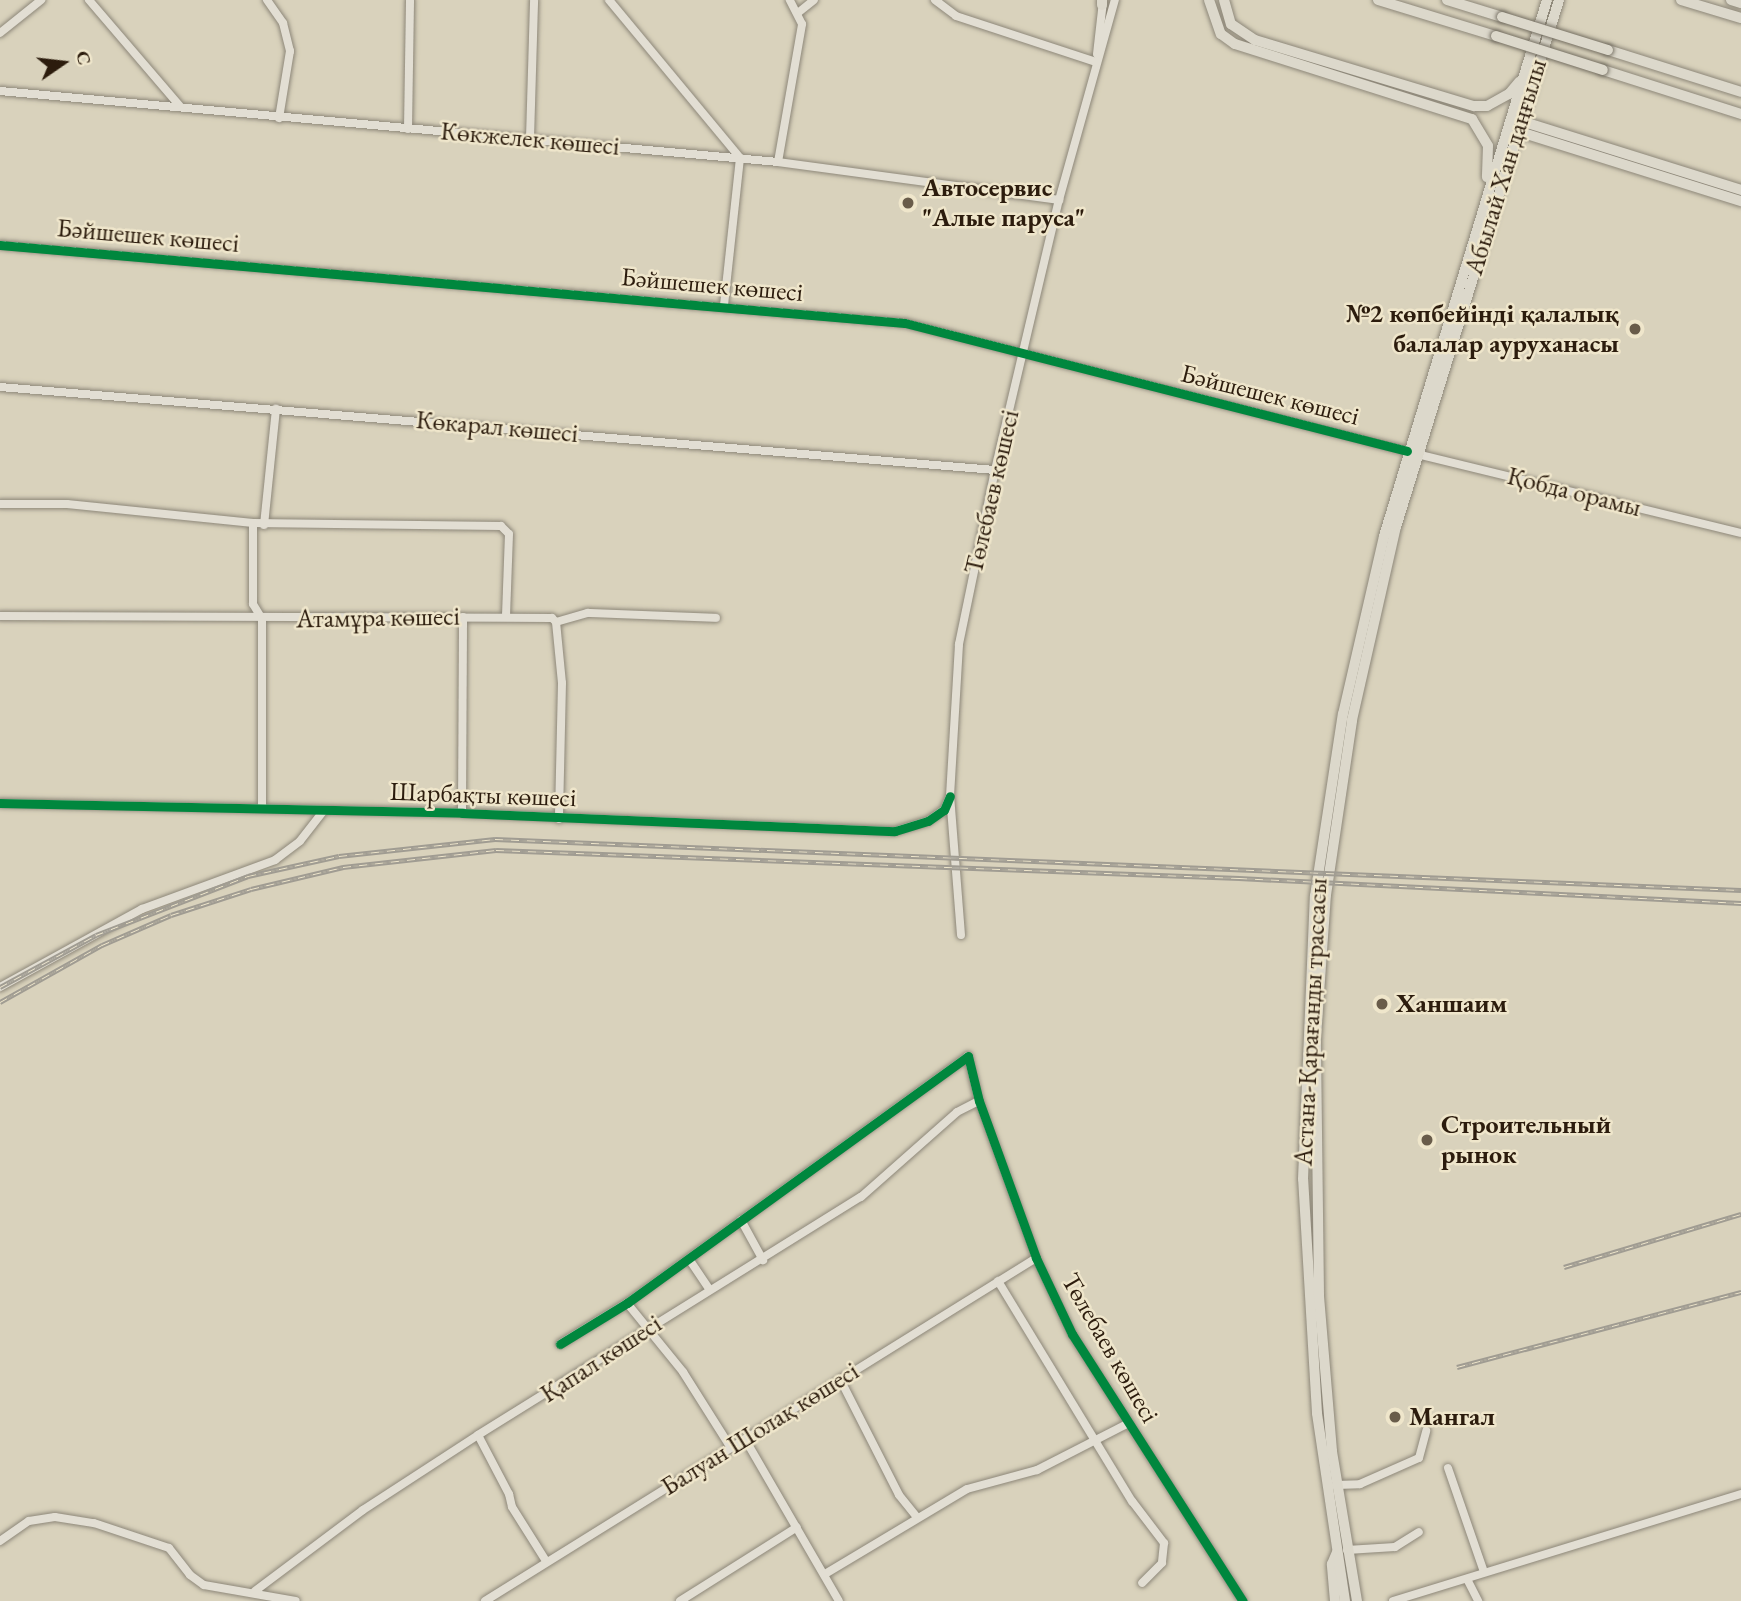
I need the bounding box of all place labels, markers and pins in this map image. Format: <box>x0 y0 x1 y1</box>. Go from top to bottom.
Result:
place label: Автосервис "Алые паруса" <box>922 172 1085 234</box>
marker: Автосервис "Алые паруса" <box>900 195 916 211</box>
place label: №2 көпбейінді қалалық балалар ауруханасы <box>1346 298 1619 360</box>
marker: №2 көпбейінді қалалық балалар ауруханасы <box>1625 319 1645 339</box>
place label: Ханшаим <box>1396 988 1507 1020</box>
marker: Ханшаим <box>1374 996 1390 1012</box>
place label: Строительный рынок <box>1441 1109 1611 1170</box>
marker: Строительный рынок <box>1419 1132 1435 1148</box>
place label: Мангал <box>1409 1401 1495 1433</box>
marker: Мангал <box>1387 1409 1403 1425</box>

